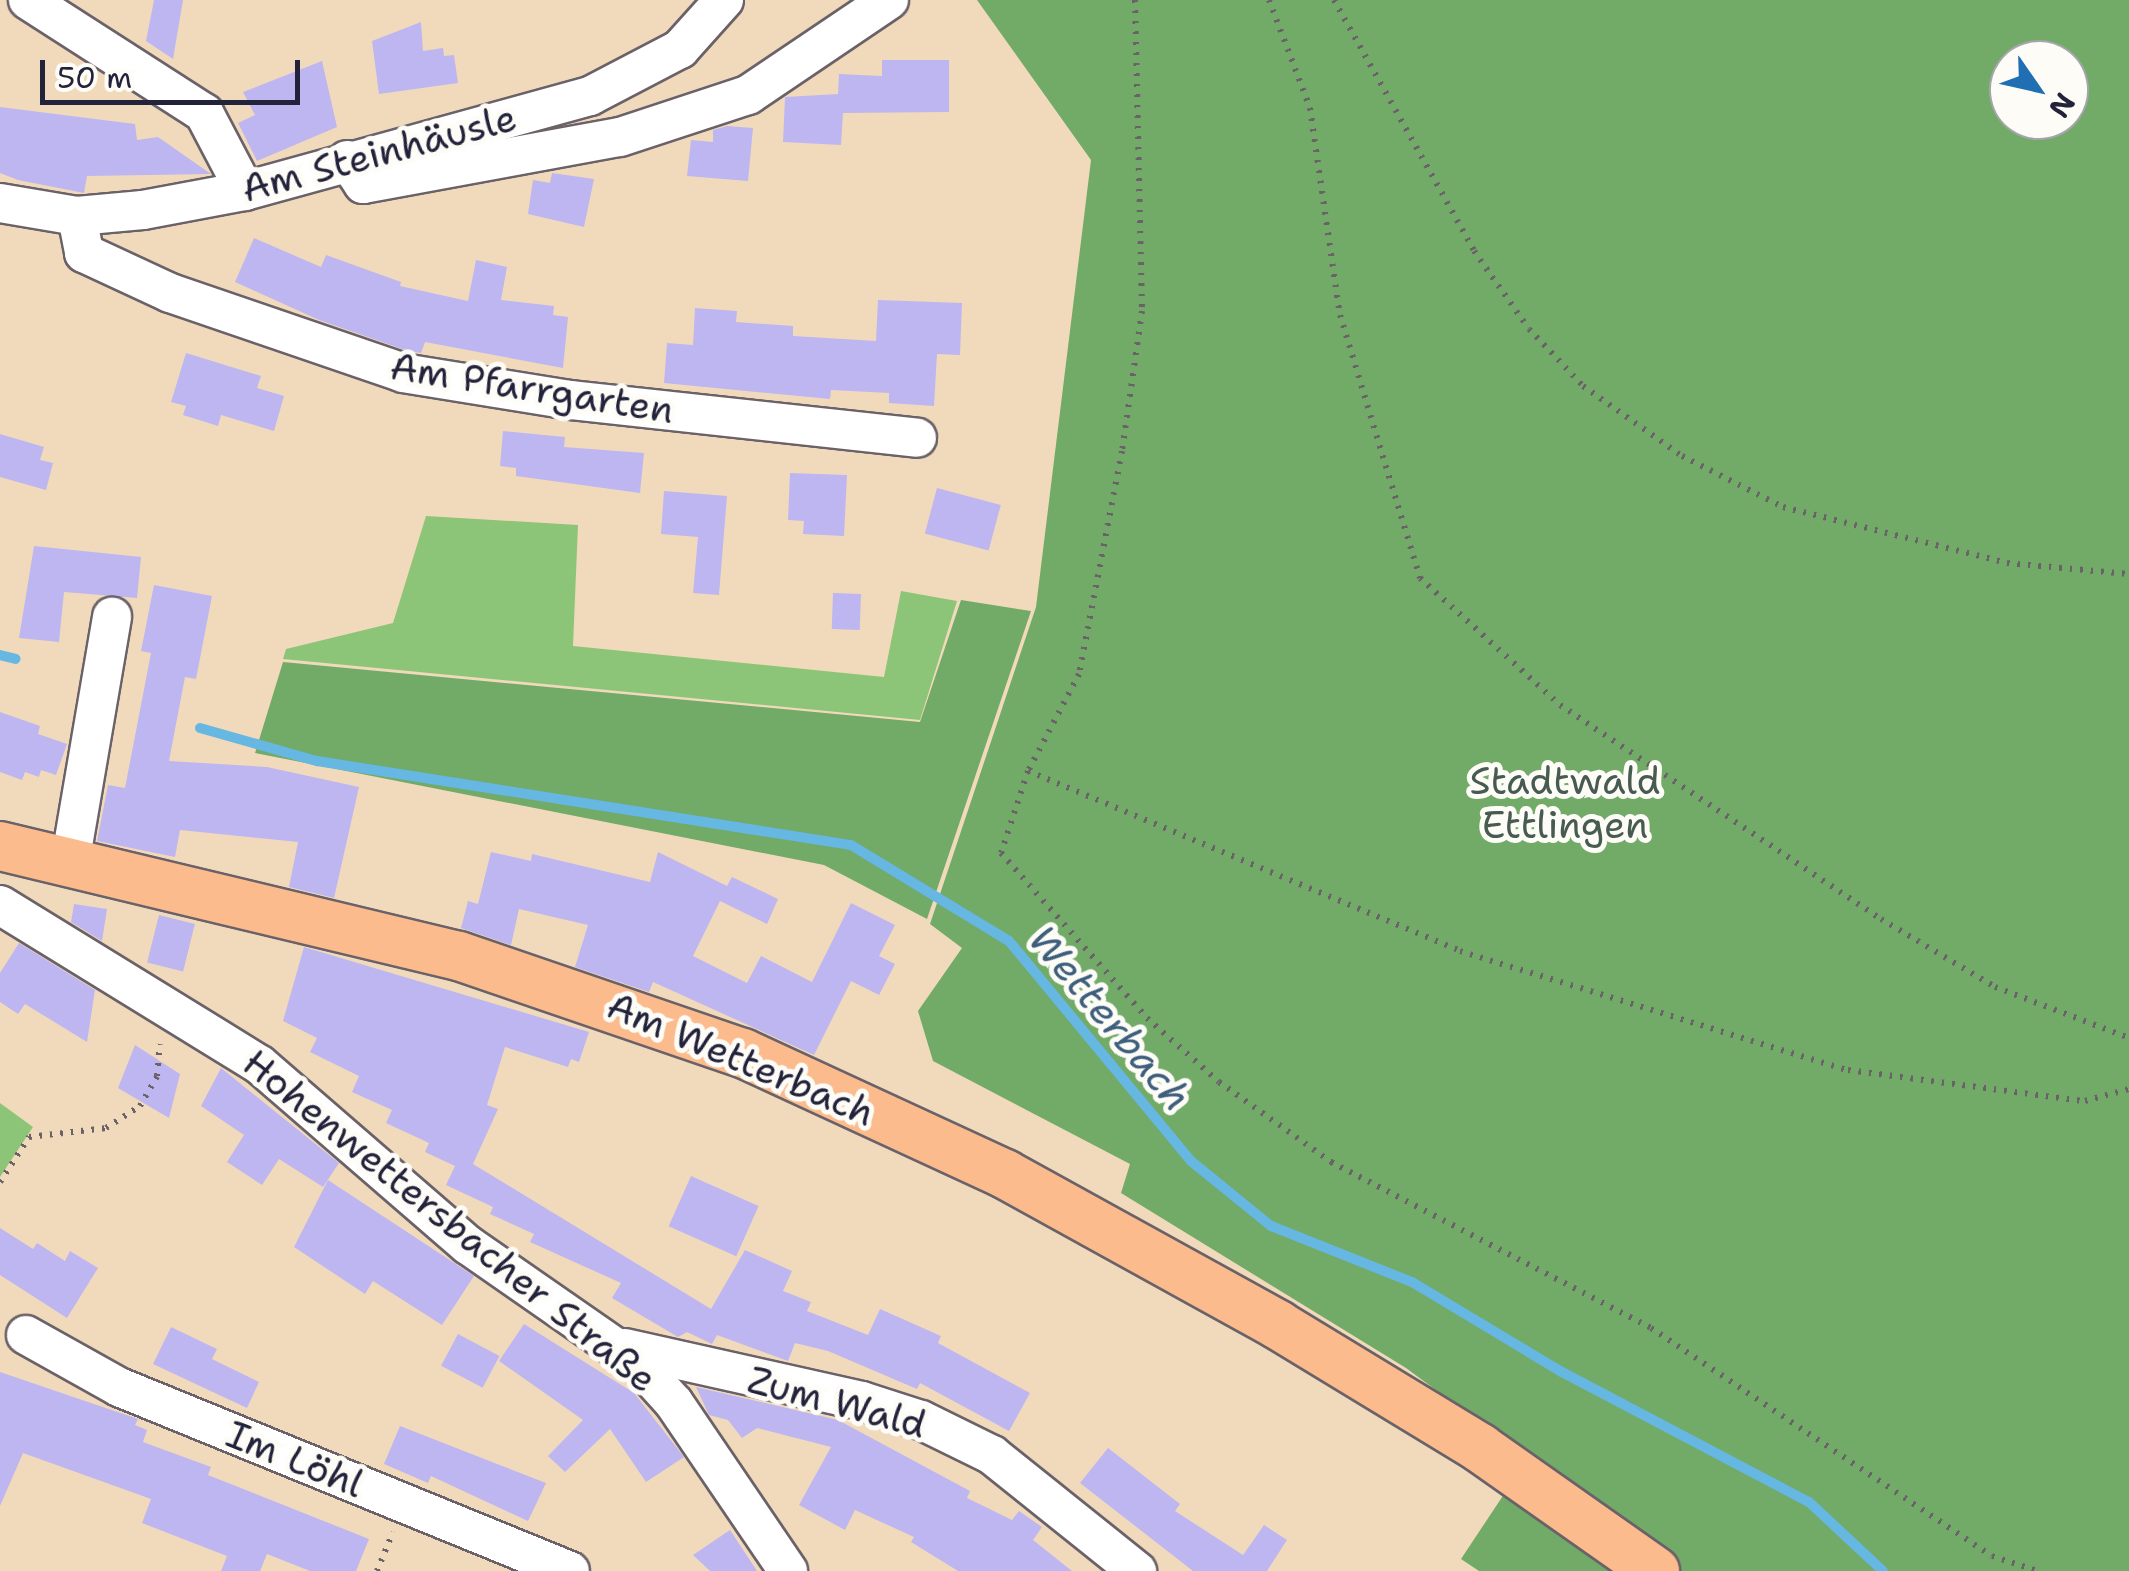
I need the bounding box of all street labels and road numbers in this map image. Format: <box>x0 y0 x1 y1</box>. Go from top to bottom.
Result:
street label: Am Steinhäusle <box>237 94 521 212</box>
street label: Am Pfarrgarten <box>387 343 677 433</box>
street label: Am Wetterbach <box>600 982 882 1136</box>
street label: Hohenwettersbacher Straße <box>234 1040 666 1402</box>
street label: Zum Wald <box>743 1356 931 1448</box>
street label: Im Löhl <box>220 1411 370 1507</box>

